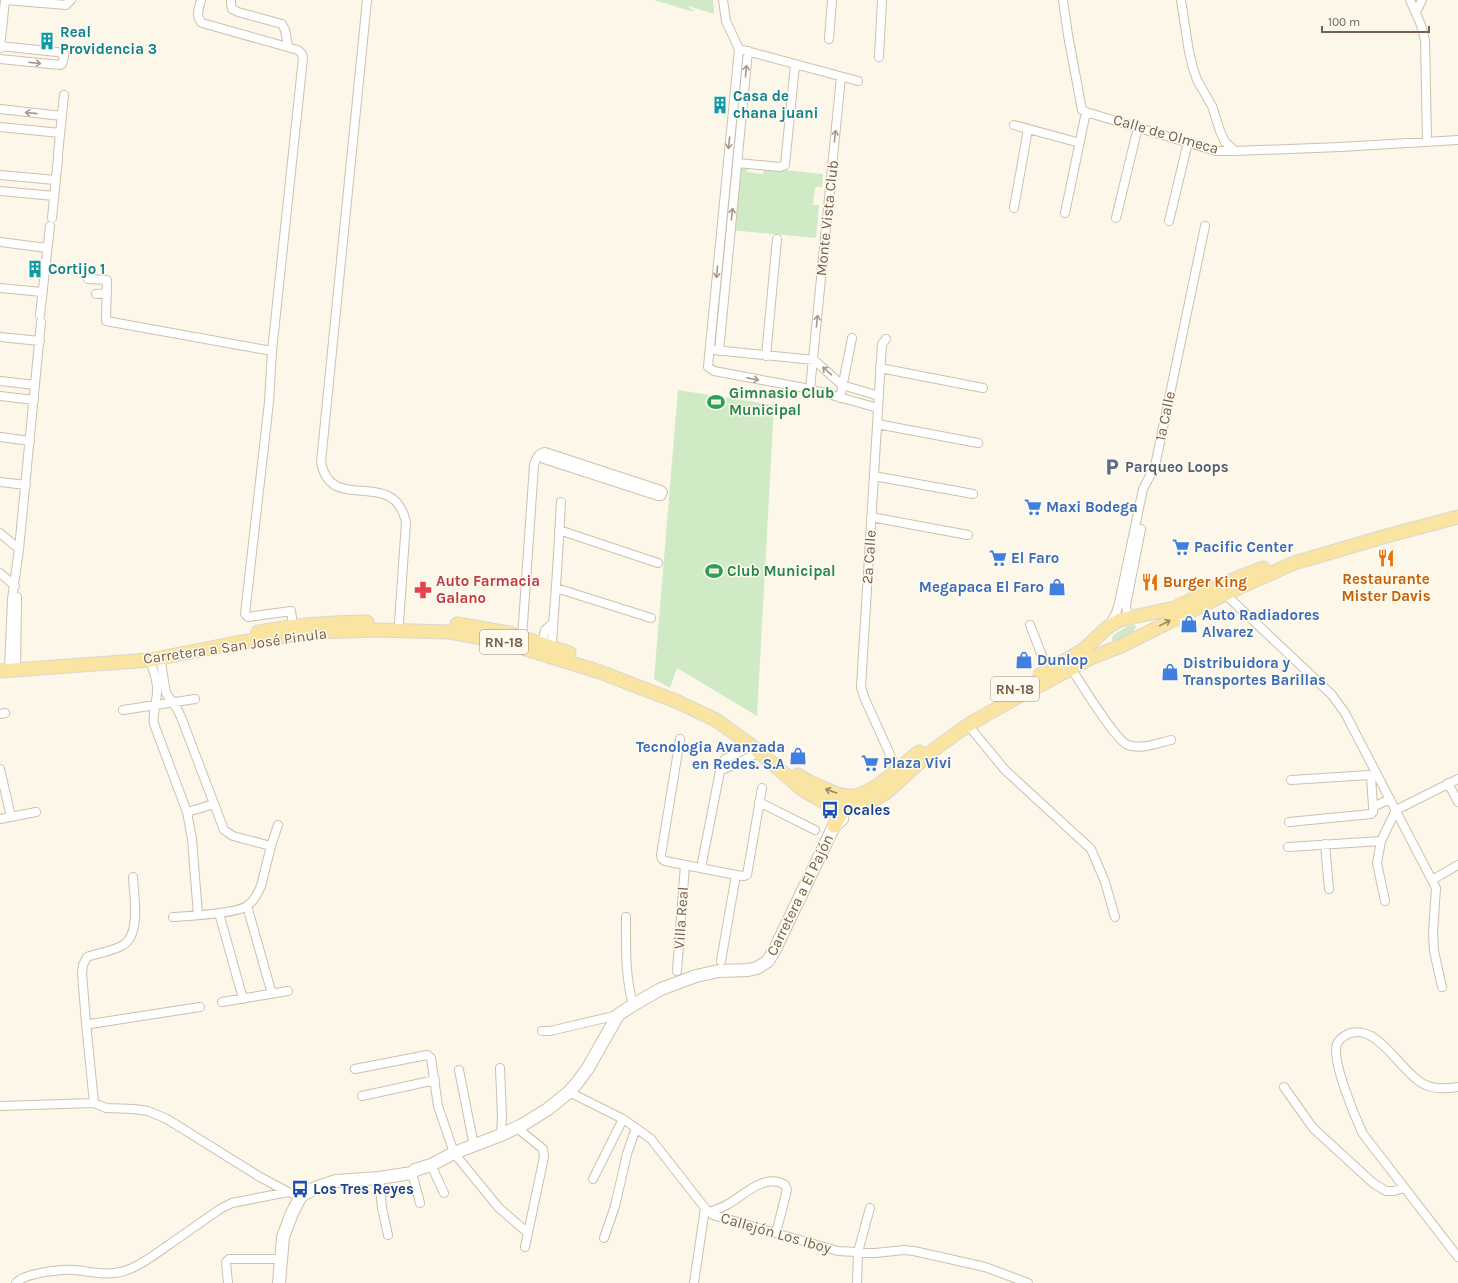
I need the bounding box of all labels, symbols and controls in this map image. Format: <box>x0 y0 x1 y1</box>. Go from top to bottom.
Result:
scale bar <box>1322 8 1429 34</box>
text: 100 m <box>1328 15 1360 29</box>
place label: Real Providencia 3 <box>60 23 157 58</box>
building icon: Real Providencia 3 <box>37 31 57 51</box>
one-way arrow <box>28 59 41 66</box>
one-way arrow <box>743 65 750 78</box>
place label: Casa de chana juani <box>733 87 818 122</box>
building icon: Casa de chana juani <box>710 95 730 115</box>
one-way arrow <box>25 109 38 117</box>
street label: Calle de Olmeca <box>1111 110 1221 158</box>
one-way arrow <box>832 130 839 143</box>
one-way arrow <box>726 136 733 149</box>
street label: Monte Vista Club <box>812 159 842 277</box>
one-way arrow <box>728 208 736 221</box>
building icon: Cortijo 1 <box>25 259 45 279</box>
place label: Cortijo 1 <box>48 260 105 278</box>
one-way arrow <box>713 265 720 278</box>
one-way arrow <box>814 315 821 328</box>
one-way arrow <box>822 366 832 376</box>
one-way arrow <box>746 375 759 383</box>
place label: Gimnasio Club Municipal <box>729 384 834 419</box>
street label: 1a Calle <box>1151 390 1179 442</box>
sports icon: Gimnasio Club Municipal <box>706 392 726 412</box>
parking icon: Parqueo Loops <box>1102 457 1122 477</box>
place label: Parqueo Loops <box>1125 458 1229 476</box>
supermarket icon: Maxi Bodega <box>1023 497 1043 517</box>
place label: Maxi Bodega <box>1046 498 1138 516</box>
street label: 2a Calle <box>858 529 880 585</box>
supermarket icon: Pacific Center <box>1171 537 1191 557</box>
place label: Pacific Center <box>1194 538 1293 556</box>
supermarket icon: El Faro <box>988 548 1008 568</box>
restaurant icon: Restaurante Mister Davis <box>1376 548 1396 568</box>
place label: El Faro <box>1011 549 1059 567</box>
sports icon: Club Municipal <box>704 561 724 581</box>
place label: Club Municipal <box>727 562 836 580</box>
place label: Restaurante Mister Davis <box>1341 570 1431 605</box>
place label: Auto Farmacia Galano <box>436 572 540 607</box>
restaurant icon: Burger King <box>1140 572 1160 592</box>
place label: Burger King <box>1163 573 1247 591</box>
shop icon: Megapaca El Faro <box>1047 577 1067 597</box>
place label: Megapaca El Faro <box>919 578 1044 596</box>
pharmacy icon: Auto Farmacia Galano <box>413 580 433 600</box>
place label: Auto Radiadores Alvarez <box>1202 606 1320 641</box>
shop icon: Auto Radiadores Alvarez <box>1179 614 1199 634</box>
one-way arrow <box>1159 619 1171 627</box>
street label: Carretera a San José Pinula <box>142 624 328 668</box>
road number: RN-18 <box>480 630 528 654</box>
shop icon: Dunlop <box>1014 650 1034 670</box>
place label: Dunlop <box>1037 651 1088 669</box>
place label: Distribuidora y Transportes Barillas <box>1183 654 1326 689</box>
shop icon: Distribuidora y Transportes Barillas <box>1160 662 1180 682</box>
road number: RN-18 <box>991 677 1039 701</box>
place label: Tecnologia Avanzada en Redes. S.A <box>636 738 786 773</box>
shop icon: Tecnologia Avanzada en Redes. S.A <box>788 746 808 766</box>
supermarket icon: Plaza Vivi <box>860 753 880 773</box>
place label: Plaza Vivi <box>883 754 952 772</box>
one-way arrow <box>826 787 838 795</box>
bus stop icon: Ocales <box>820 800 840 820</box>
place label: Ocales <box>843 801 890 819</box>
street label: Carretera a El Pajón <box>763 831 837 959</box>
street label: Villa Real <box>670 886 692 950</box>
bus stop icon: Los Tres Reyes <box>290 1179 310 1199</box>
place label: Los Tres Reyes <box>313 1180 414 1198</box>
street label: Callejón Los Iboy <box>719 1209 833 1257</box>

